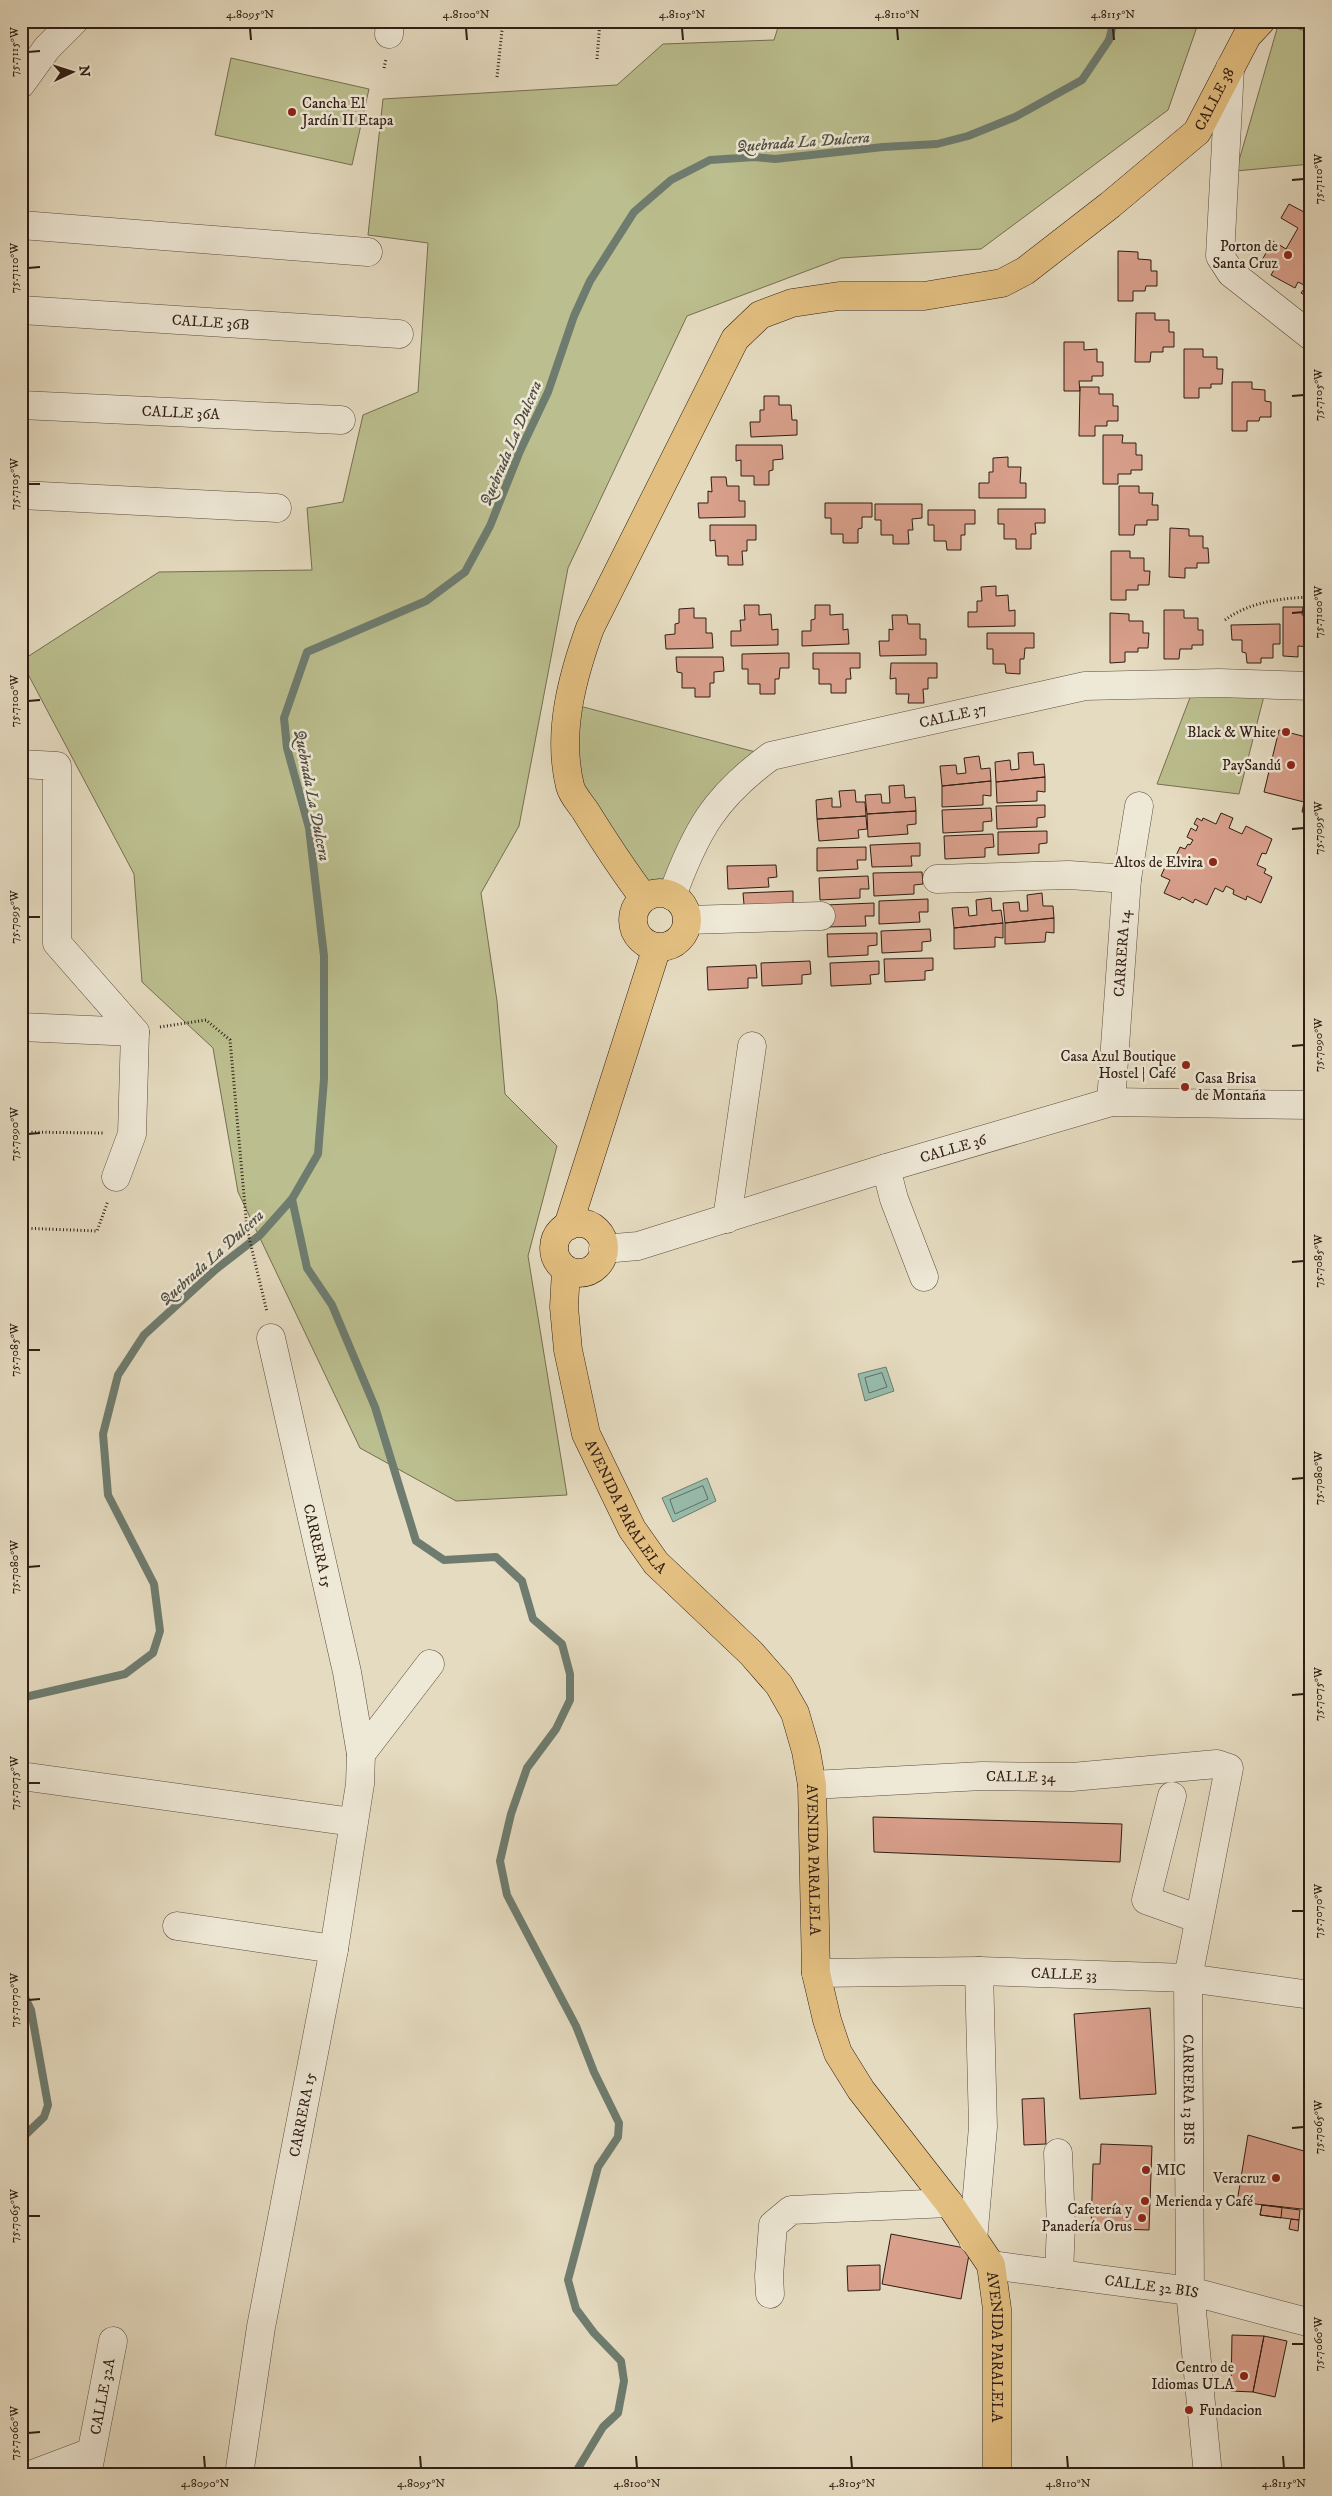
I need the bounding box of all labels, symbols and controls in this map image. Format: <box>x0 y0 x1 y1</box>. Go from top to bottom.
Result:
text: 4.8095°N <box>226 7 274 22</box>
text: 4.8100°N <box>442 7 490 22</box>
text: 4.8105°N <box>659 7 705 22</box>
text: 4.8110°N <box>875 7 920 22</box>
text: 4.8115°N <box>1091 7 1135 22</box>
text: 75.7115°W <box>7 26 22 77</box>
north arrow <box>48 48 98 98</box>
text: N <box>75 65 93 78</box>
street label: CALLE 38 <box>1190 65 1239 134</box>
place label: Cancha El Jardín II Etapa <box>300 94 394 130</box>
marker: Cancha El Jardín II Etapa <box>286 106 298 118</box>
water label: Quebrada La Dulcera <box>736 127 871 157</box>
text: 75.7110°W <box>1311 153 1326 204</box>
place label: Porton de Santa Cruz <box>1212 237 1278 273</box>
text: 75.7110°W <box>7 242 22 293</box>
marker: Porton de Santa Cruz <box>1282 249 1294 261</box>
street label: CALLE 36B <box>171 311 250 334</box>
text: 75.7105°W <box>1311 368 1326 421</box>
water label: Quebrada La Dulcera <box>476 378 546 509</box>
street label: CALLE 36A <box>141 402 221 424</box>
text: 75.7105°W <box>7 457 22 510</box>
text: 75.7100°W <box>1311 585 1326 638</box>
text: 75.7100°W <box>7 674 22 727</box>
street label: CALLE 37 <box>917 699 988 733</box>
place label: Black & White <box>1187 723 1276 742</box>
marker: Black & White <box>1280 726 1292 738</box>
water label: Quebrada La Dulcera <box>289 728 335 863</box>
place label: PaySandú <box>1222 756 1281 775</box>
marker: PaySandú <box>1285 759 1297 771</box>
text: 75.7095°W <box>1311 800 1326 855</box>
place label: Altos de Elvira <box>1114 853 1204 872</box>
marker: Altos de Elvira <box>1207 856 1219 868</box>
text: 75.7095°W <box>7 889 22 944</box>
street label: CARRERA 14 <box>1110 909 1135 998</box>
text: 75.7090°W <box>1311 1017 1326 1072</box>
place label: Casa Azul Boutique Hostel | Café <box>1060 1047 1177 1083</box>
marker: Casa Azul Boutique Hostel | Café <box>1180 1059 1192 1071</box>
place label: Casa Brisa de Montaña <box>1195 1069 1266 1105</box>
marker: Casa Brisa de Montaña <box>1179 1081 1191 1093</box>
text: 75.7090°W <box>7 1106 22 1161</box>
street label: CALLE 36 <box>918 1130 990 1168</box>
water label: Quebrada La Dulcera <box>155 1205 268 1310</box>
text: 75.7085°W <box>1311 1233 1326 1288</box>
text: 75.7085°W <box>7 1322 22 1377</box>
street label: AVENIDA PARALELA <box>580 1437 671 1578</box>
text: 75.7080°W <box>1311 1450 1326 1505</box>
street label: CARRERA 15 <box>299 1502 337 1591</box>
text: 75.7080°W <box>7 1539 22 1594</box>
text: 75.7075°W <box>1311 1666 1326 1721</box>
text: 75.7075°W <box>7 1755 22 1810</box>
street label: CALLE 34 <box>986 1767 1056 1787</box>
street label: AVENIDA PARALELA <box>802 1784 824 1936</box>
text: 75.7070°W <box>1311 1883 1326 1938</box>
street label: CALLE 33 <box>1031 1964 1097 1985</box>
text: 75.7070°W <box>7 1972 22 2027</box>
street label: CARRERA 13 BIS <box>1178 2034 1198 2145</box>
street label: CARRERA 15 <box>285 2070 320 2159</box>
text: 75.7065°W <box>1311 2099 1326 2154</box>
place label: MIC <box>1156 2161 1186 2180</box>
marker: MIC <box>1140 2164 1152 2176</box>
place label: Veracruz <box>1212 2169 1266 2188</box>
marker: Veracruz <box>1270 2172 1282 2184</box>
text: 75.7065°W <box>7 2188 22 2243</box>
place label: Merienda y Café <box>1155 2192 1254 2211</box>
marker: Merienda y Café <box>1139 2195 1151 2207</box>
place label: Cafetería y Panadería Orus <box>1042 2200 1133 2236</box>
marker: Cafetería y Panadería Orus <box>1136 2212 1148 2224</box>
street label: AVENIDA PARALELA <box>982 2270 1006 2423</box>
street label: CALLE 32 BIS <box>1103 2271 1201 2303</box>
text: 75.7060°W <box>1311 2316 1326 2371</box>
street label: CALLE 32A <box>86 2356 120 2436</box>
place label: Centro de Idiomas ULA <box>1151 2358 1234 2394</box>
marker: Centro de Idiomas ULA <box>1238 2370 1250 2382</box>
place label: Fundacion <box>1199 2401 1262 2420</box>
marker: Fundacion <box>1183 2404 1195 2416</box>
text: 75.7060°W <box>7 2405 22 2460</box>
text: 4.8090°N <box>181 2476 229 2491</box>
text: 4.8095°N <box>397 2476 445 2491</box>
text: 4.8100°N <box>613 2476 661 2491</box>
text: 4.8105°N <box>829 2476 875 2491</box>
text: 4.8110°N <box>1046 2476 1091 2491</box>
text: 4.8115°N <box>1262 2476 1306 2491</box>

